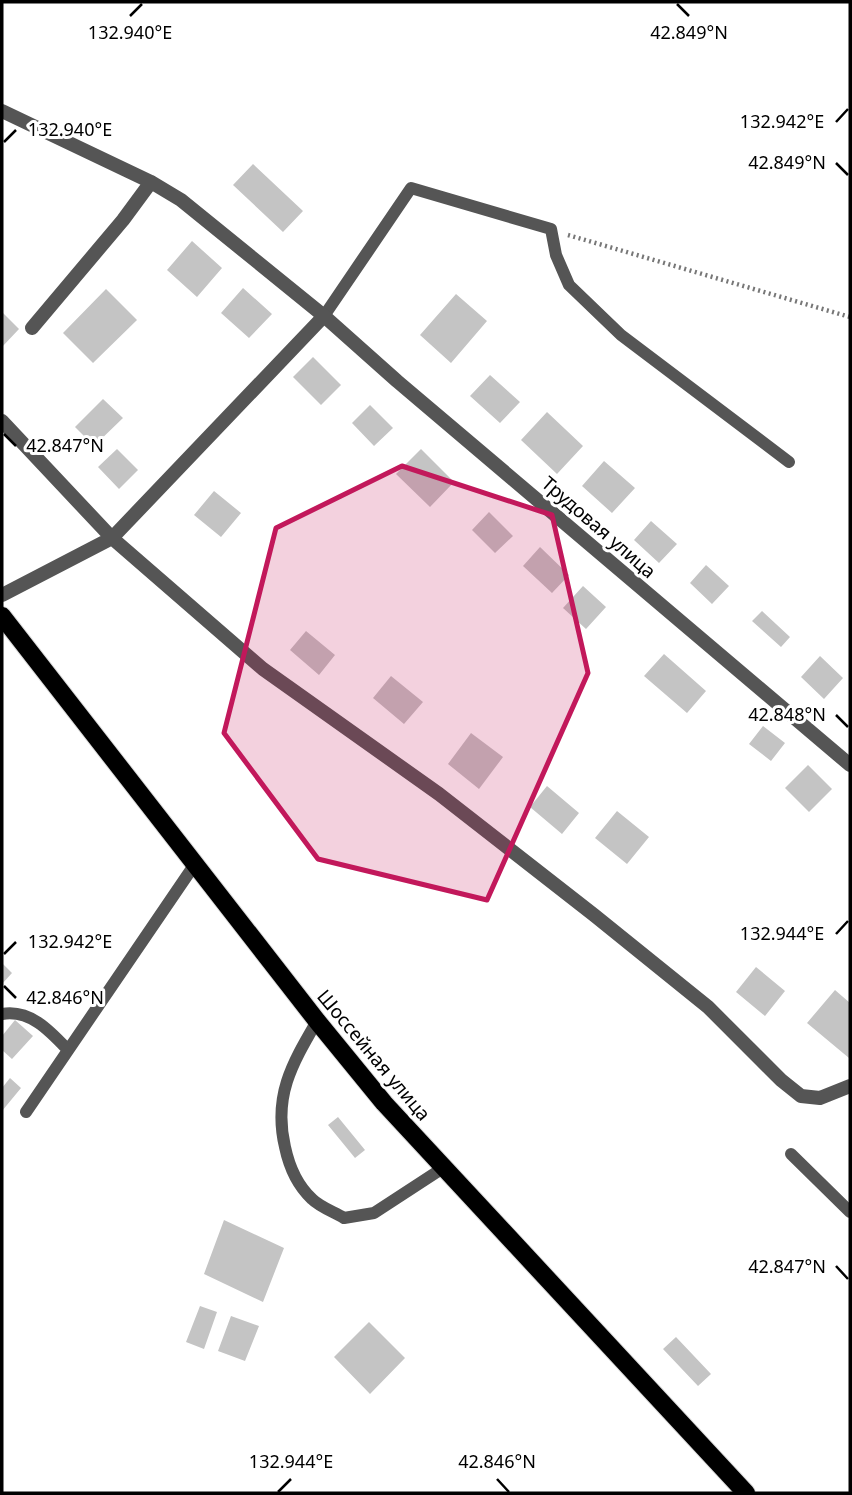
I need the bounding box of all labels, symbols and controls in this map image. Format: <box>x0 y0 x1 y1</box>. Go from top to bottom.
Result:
text: 132.940°E <box>88 20 172 44</box>
text: 42.849°N <box>650 20 728 44</box>
text: 132.942°E <box>740 109 824 133</box>
text: 132.940°E <box>28 117 112 141</box>
text: 42.849°N <box>748 150 826 174</box>
text: 42.847°N <box>26 433 104 457</box>
street label: Трудовая улица <box>536 470 662 584</box>
text: 42.848°N <box>748 702 826 726</box>
text: 132.944°E <box>740 921 824 945</box>
text: 132.942°E <box>28 929 112 953</box>
street label: Шоссейная улица <box>311 984 437 1126</box>
text: 42.846°N <box>26 985 104 1009</box>
text: 42.847°N <box>748 1254 826 1278</box>
text: 132.944°E <box>249 1449 333 1473</box>
text: 42.846°N <box>458 1449 536 1473</box>

